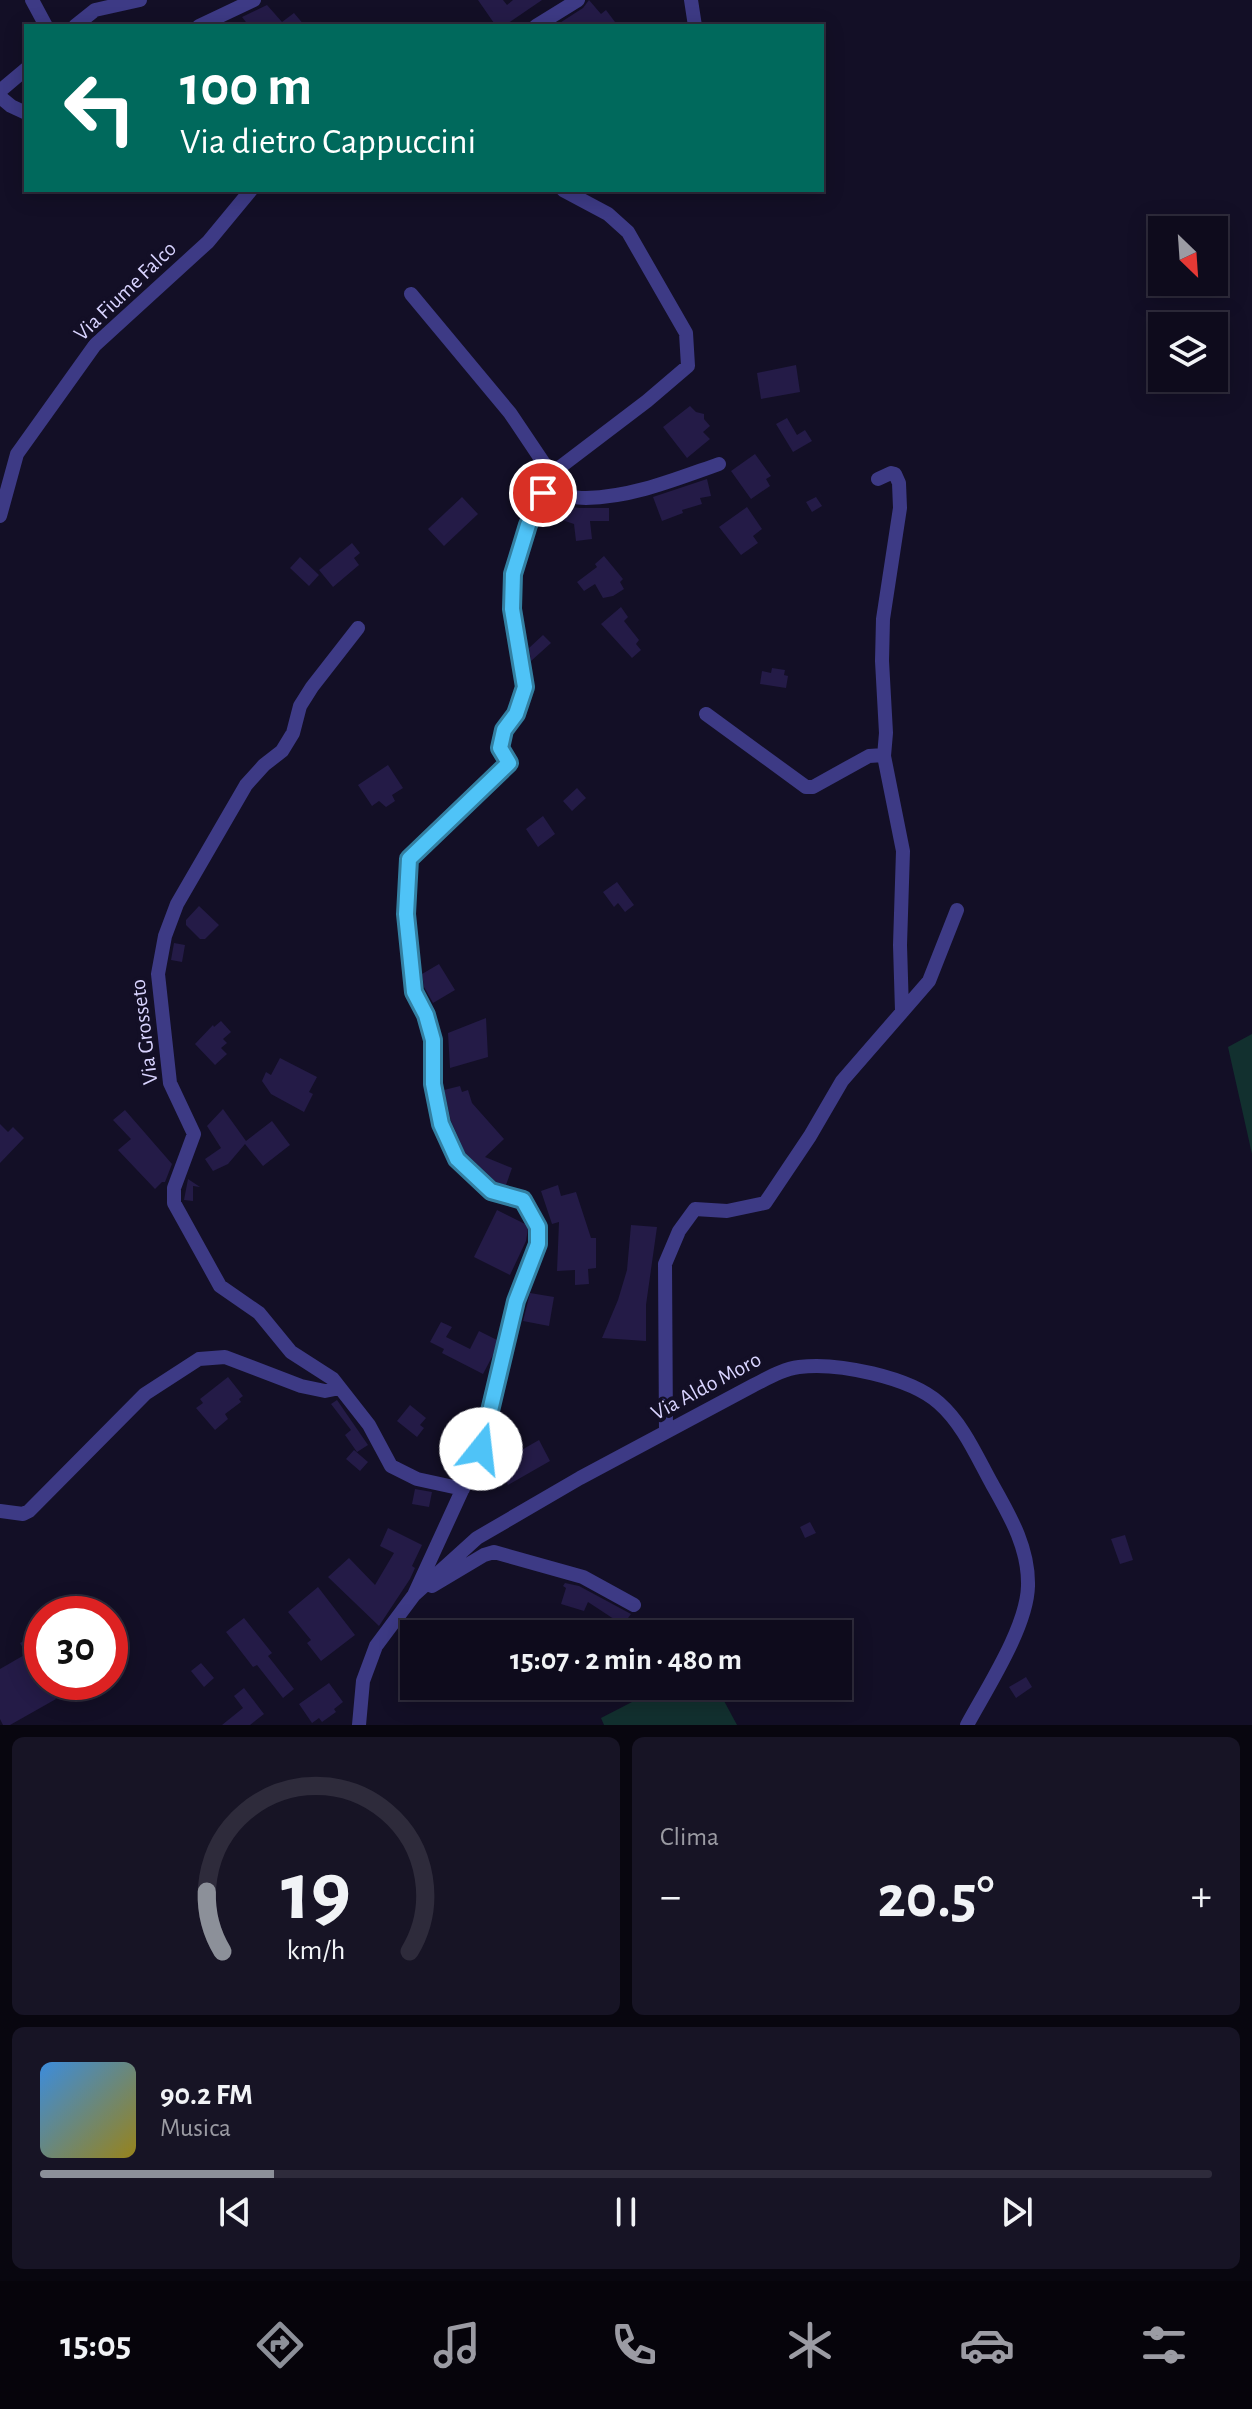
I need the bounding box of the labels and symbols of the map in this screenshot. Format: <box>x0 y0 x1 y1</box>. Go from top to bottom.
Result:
north arrow <box>1148 216 1228 296</box>
street label: Via Fiume Falco <box>70 237 180 345</box>
pin <box>509 459 577 527</box>
street label: Via Grosseto <box>127 978 161 1086</box>
street label: Via Aldo Moro <box>647 1348 765 1424</box>
position arrow <box>439 1407 523 1491</box>
speed limit sign: 30 <box>24 1596 128 1700</box>

